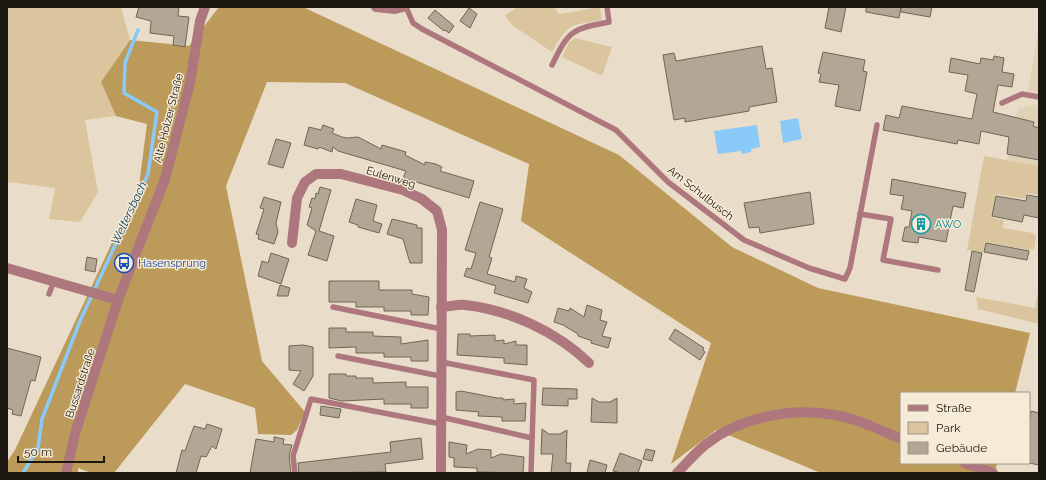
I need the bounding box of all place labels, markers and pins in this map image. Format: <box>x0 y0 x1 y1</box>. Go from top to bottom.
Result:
building icon: AWO <box>910 213 932 235</box>
place label: AWO <box>935 218 961 231</box>
bus stop icon: Hasensprung <box>113 252 135 274</box>
place label: Hasensprung <box>138 257 206 270</box>

